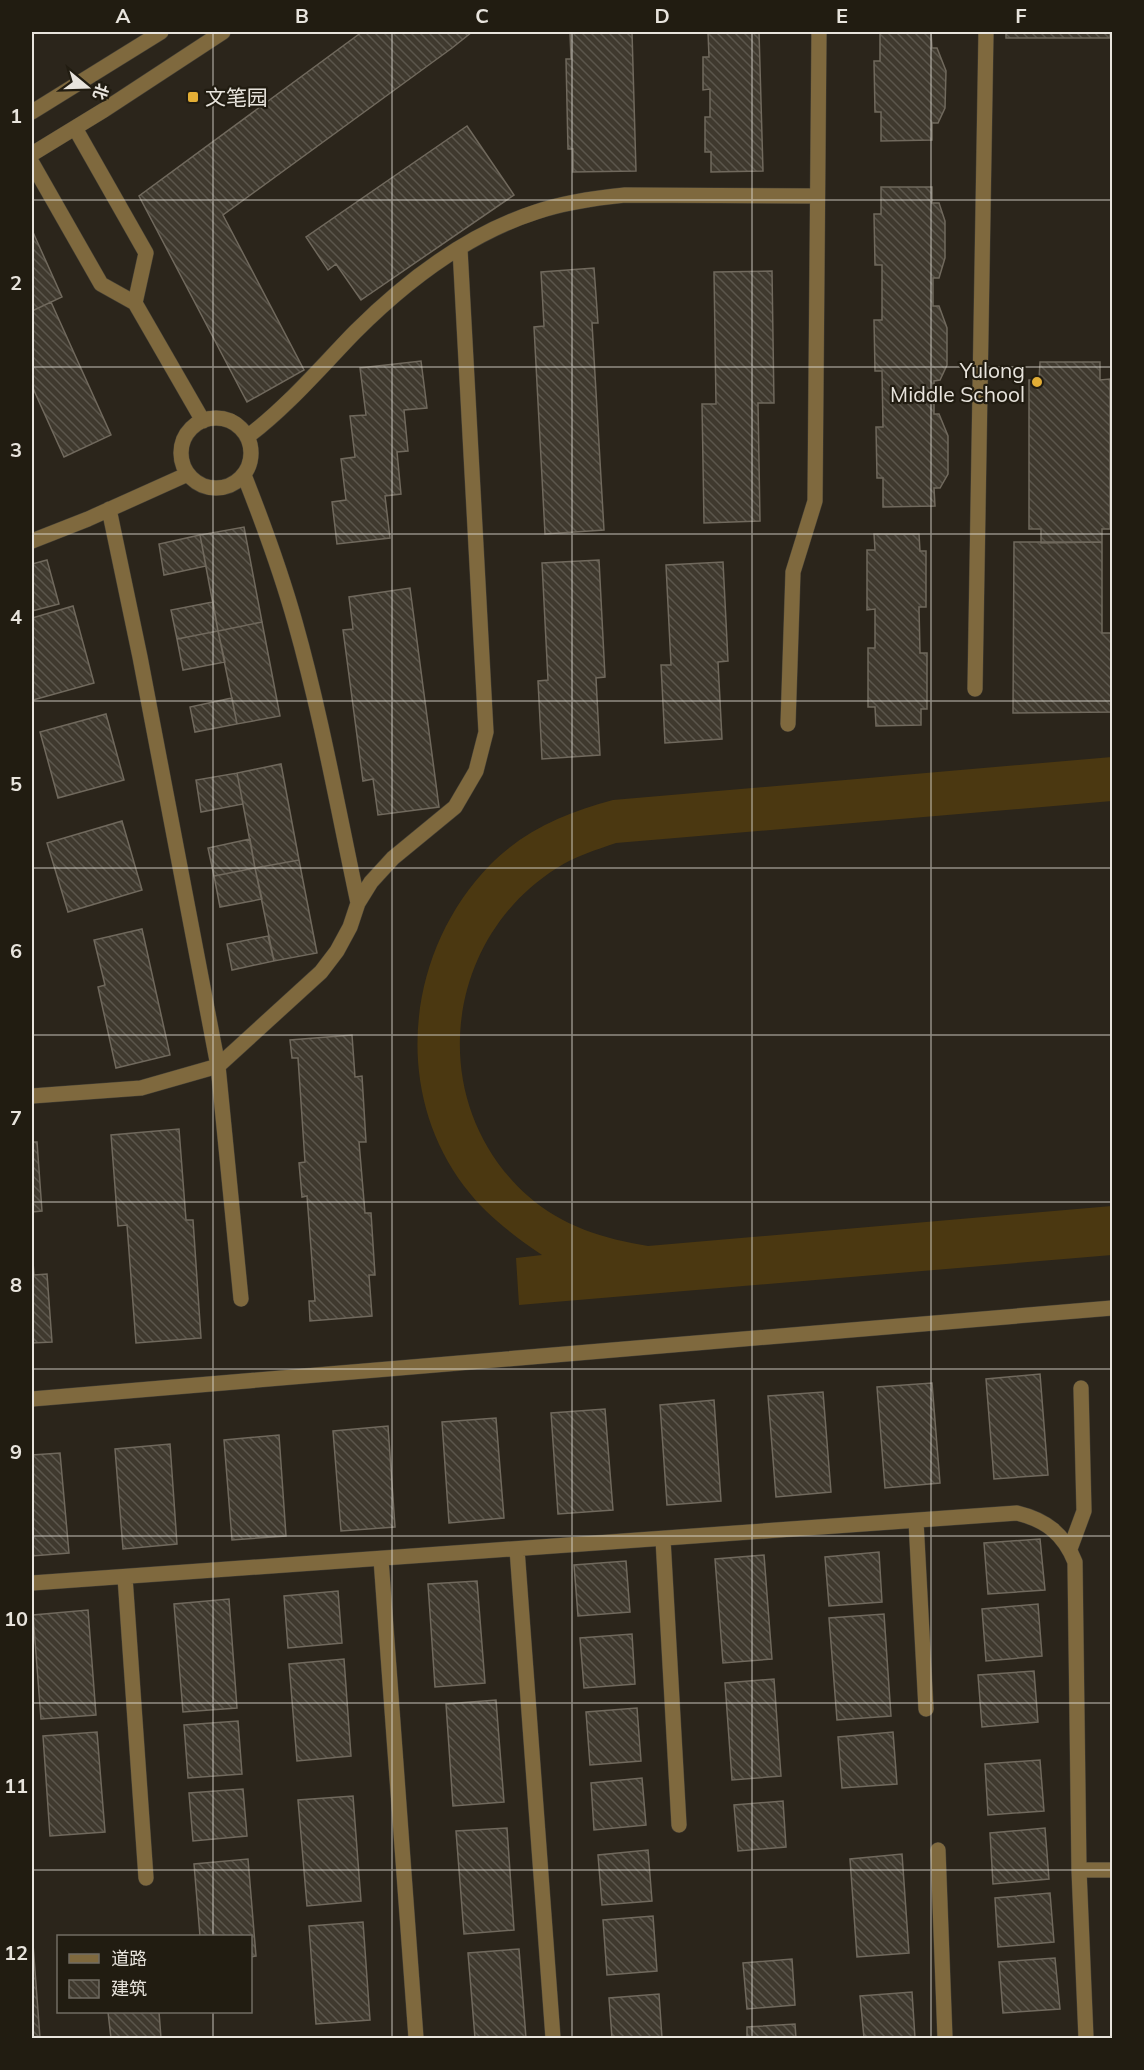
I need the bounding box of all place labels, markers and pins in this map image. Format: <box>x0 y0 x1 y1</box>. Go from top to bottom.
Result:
place label: 文笔园 <box>205 84 268 110</box>
marker: 文笔园 <box>186 90 200 104</box>
place label: Yulong Middle School <box>890 357 1025 407</box>
marker: Yulong Middle School <box>1030 375 1044 389</box>

